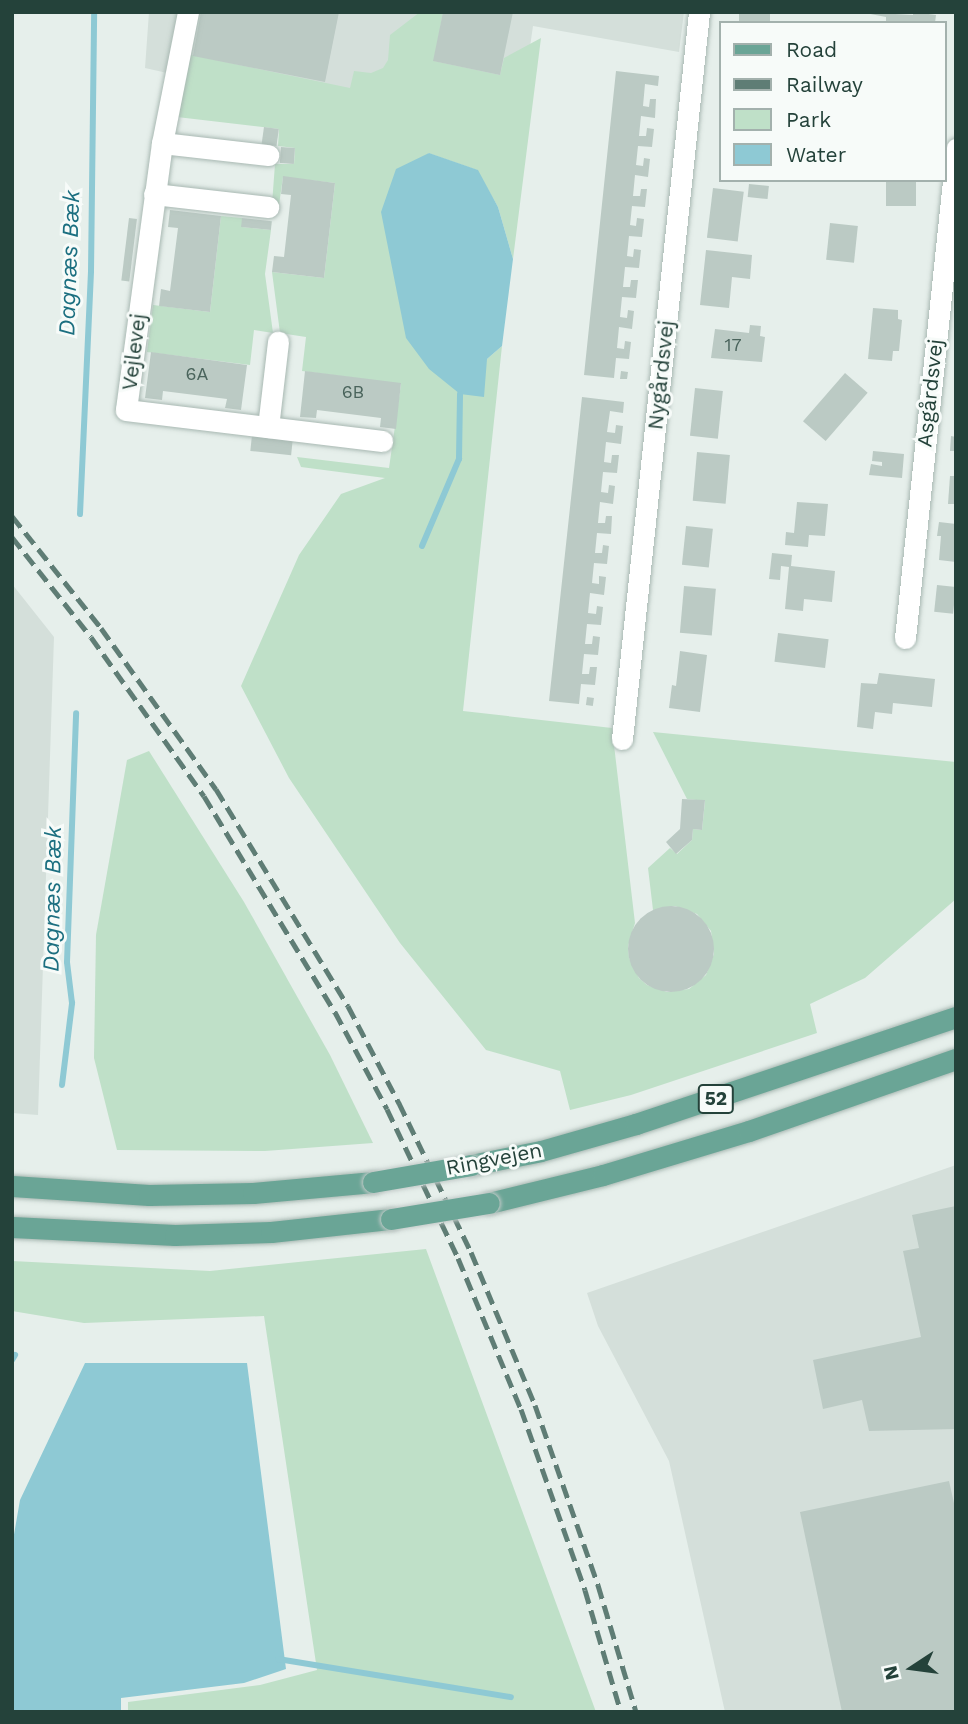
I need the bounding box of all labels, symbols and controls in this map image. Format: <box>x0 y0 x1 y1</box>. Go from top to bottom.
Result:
legend <box>720 21 947 182</box>
text: Road <box>786 37 837 62</box>
text: Railway <box>786 72 863 97</box>
text: Park <box>786 107 831 132</box>
text: Water <box>786 142 846 167</box>
water label: Dagnæs Bæk <box>54 190 86 336</box>
street label: Vejlevej <box>117 312 151 392</box>
street label: Nygårdsvej <box>643 319 679 431</box>
house number: 17 <box>724 334 742 356</box>
street label: Asgårdsvej <box>912 338 948 448</box>
house number: 6A <box>186 363 208 385</box>
house number: 6B <box>342 381 364 403</box>
water label: Dagnæs Bæk <box>38 826 68 972</box>
road number: 52 <box>697 1084 735 1114</box>
street label: Ringvejen <box>444 1137 544 1181</box>
north arrow <box>877 1633 947 1703</box>
text: N <box>878 1663 904 1682</box>

